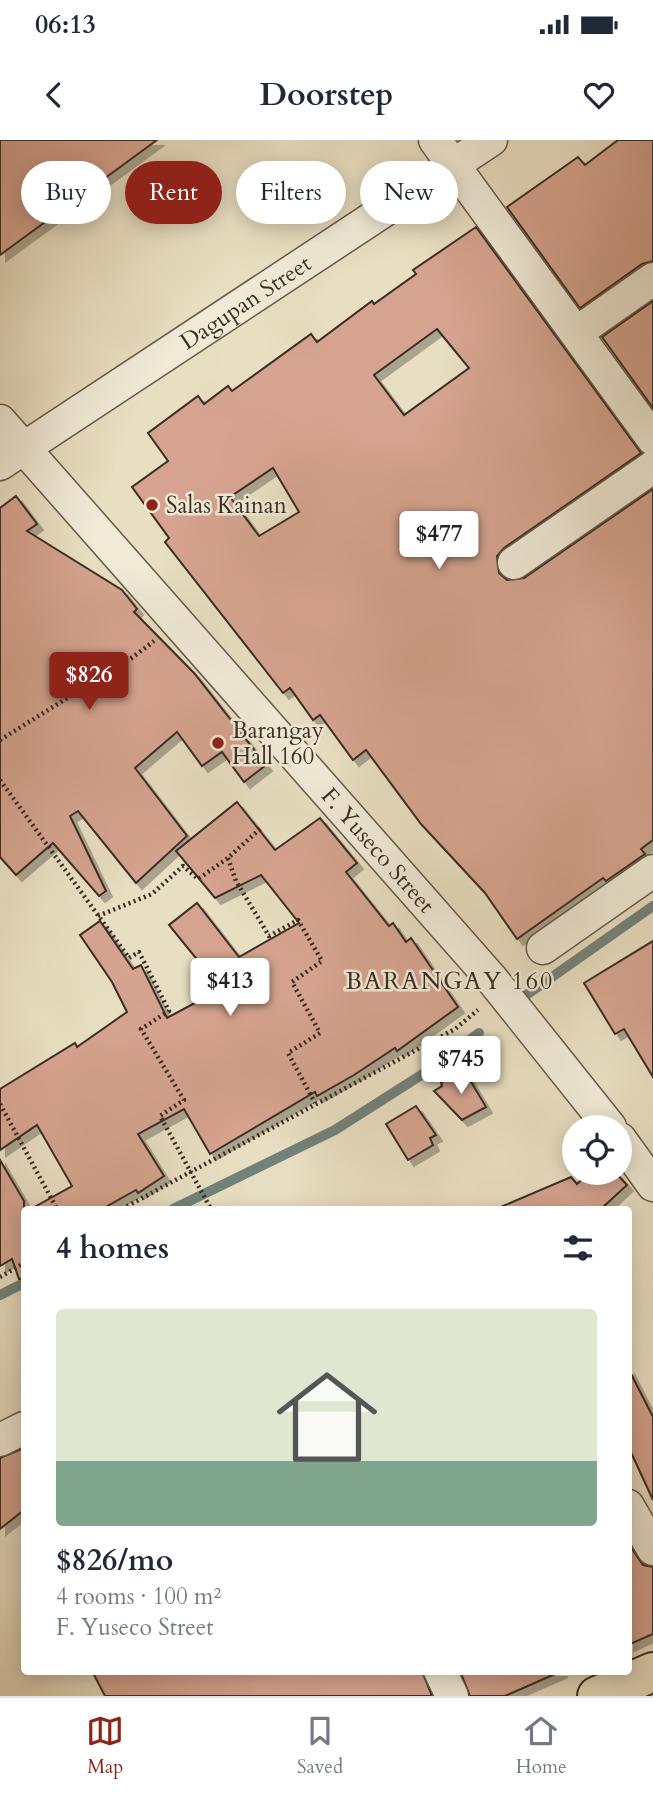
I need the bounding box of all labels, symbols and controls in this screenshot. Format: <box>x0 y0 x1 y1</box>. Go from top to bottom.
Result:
text: 06:13 <box>35 7 96 42</box>
text: Doorstep <box>260 73 393 117</box>
icon: back <box>35 76 73 114</box>
icon: heart <box>580 76 618 114</box>
chip: Buy <box>21 161 111 224</box>
chip: Rent <box>125 161 222 224</box>
chip: Filters <box>236 161 346 224</box>
chip: New <box>360 161 458 224</box>
street label: Dagupan Street <box>174 248 317 357</box>
place label: Salas Kainan <box>166 490 287 521</box>
marker: Salas Kainan <box>144 497 160 513</box>
pin: $477 <box>398 512 480 571</box>
text: $477 <box>415 518 463 549</box>
pin: $826 <box>48 652 130 712</box>
text: $826 <box>65 659 113 690</box>
place label: Barangay Hall 160 <box>232 715 324 772</box>
marker: Barangay Hall 160 <box>210 735 226 751</box>
street label: F. Yuseco Street <box>314 781 442 920</box>
pin: $413 <box>189 958 271 1018</box>
text: $413 <box>206 965 254 996</box>
district label: BARANGAY 160 <box>346 965 554 998</box>
pin: $745 <box>420 1037 502 1096</box>
text: $745 <box>437 1043 485 1074</box>
map controls <box>562 1115 632 1185</box>
button: locate <box>562 1115 632 1185</box>
text: 4 homes <box>56 1228 169 1269</box>
icon: filters <box>559 1229 597 1267</box>
icon: home <box>264 1354 390 1480</box>
text: $826/mo <box>56 1540 173 1581</box>
text: 4 rooms · 100 m² <box>56 1581 221 1612</box>
text: F. Yuseco Street <box>56 1612 213 1643</box>
tab: Map <box>86 1712 124 1780</box>
tab: Saved <box>297 1712 343 1780</box>
tab: Home <box>516 1712 567 1780</box>

